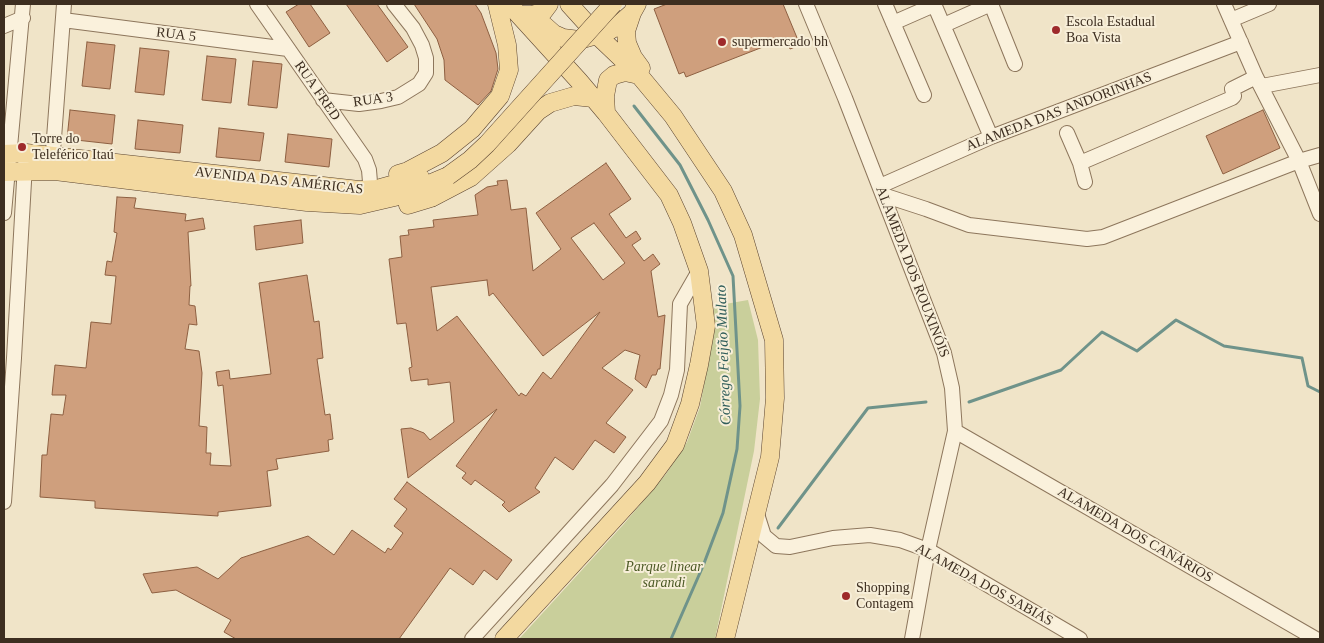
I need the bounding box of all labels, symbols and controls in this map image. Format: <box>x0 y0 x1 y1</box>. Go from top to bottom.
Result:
place label: Escola Estadual Boa Vista <box>1066 14 1155 46</box>
street label: RUA 5 <box>155 24 197 46</box>
marker: Escola Estadual Boa Vista <box>1050 24 1062 36</box>
place label: supermercado bh <box>732 34 828 50</box>
marker: supermercado bh <box>716 36 728 48</box>
street label: RUA FRED <box>290 58 344 124</box>
street label: ALAMEDA DAS ANDORINHAS <box>964 69 1154 155</box>
street label: RUA 3 <box>352 89 394 111</box>
place label: Torre do Teleférico Itaú <box>32 131 114 164</box>
marker: Torre do Teleférico Itaú <box>16 141 28 153</box>
street label: AVENIDA DAS AMÉRICAS <box>194 164 364 198</box>
street label: ALAMEDA DOS ROUXINÓIS <box>872 184 952 360</box>
water label: Córrego Feijão Mulato <box>713 285 735 425</box>
street label: ALAMEDA DOS CANÁRIOS <box>1054 484 1216 586</box>
street label: ALAMEDA DOS SABIÁS <box>912 540 1056 630</box>
park label: Parque linear sarandi <box>625 559 703 592</box>
place label: Shopping Contagem <box>856 580 914 612</box>
marker: Shopping Contagem <box>840 590 852 602</box>

